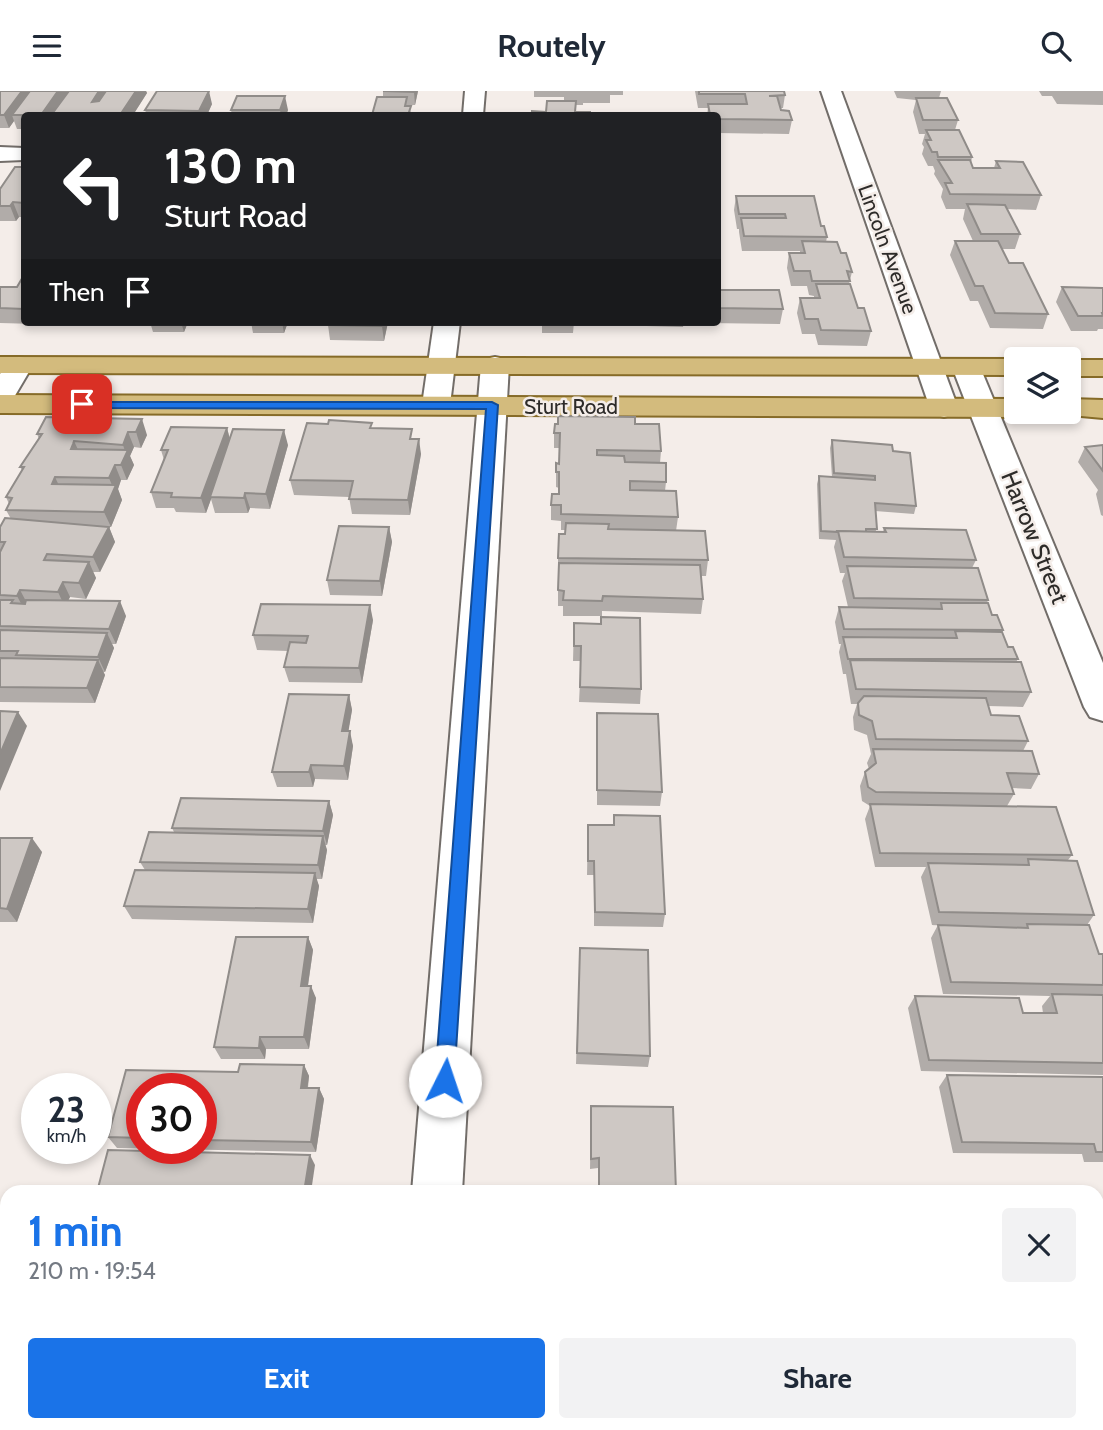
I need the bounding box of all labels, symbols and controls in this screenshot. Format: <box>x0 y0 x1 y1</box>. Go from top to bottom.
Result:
text: Routely <box>497 26 606 65</box>
icon: menu <box>28 27 66 65</box>
icon: search <box>1037 27 1075 65</box>
text: 130 m <box>164 136 297 195</box>
icon: left <box>49 140 140 231</box>
street label: Lincoln Avenue <box>853 181 923 317</box>
text: Sturt Road <box>164 196 307 235</box>
icon: arrive <box>119 273 157 311</box>
text: Then <box>49 276 105 308</box>
map controls <box>1004 347 1081 424</box>
button: layers <box>1004 347 1081 424</box>
pin <box>52 374 112 434</box>
icon: arrive <box>63 385 101 423</box>
street label: Sturt Road <box>524 394 618 419</box>
street label: Harrow Street <box>995 466 1075 608</box>
position arrow <box>408 1044 482 1118</box>
speed limit sign: 30 <box>126 1073 217 1164</box>
text: 23 <box>48 1088 85 1131</box>
text: km/h <box>47 1125 86 1147</box>
text: 1 min <box>28 1205 123 1257</box>
button: close <box>1002 1208 1076 1282</box>
text: 210 m · 19:54 <box>28 1257 156 1285</box>
button: Exit <box>28 1338 545 1418</box>
button: Share <box>559 1338 1076 1418</box>

